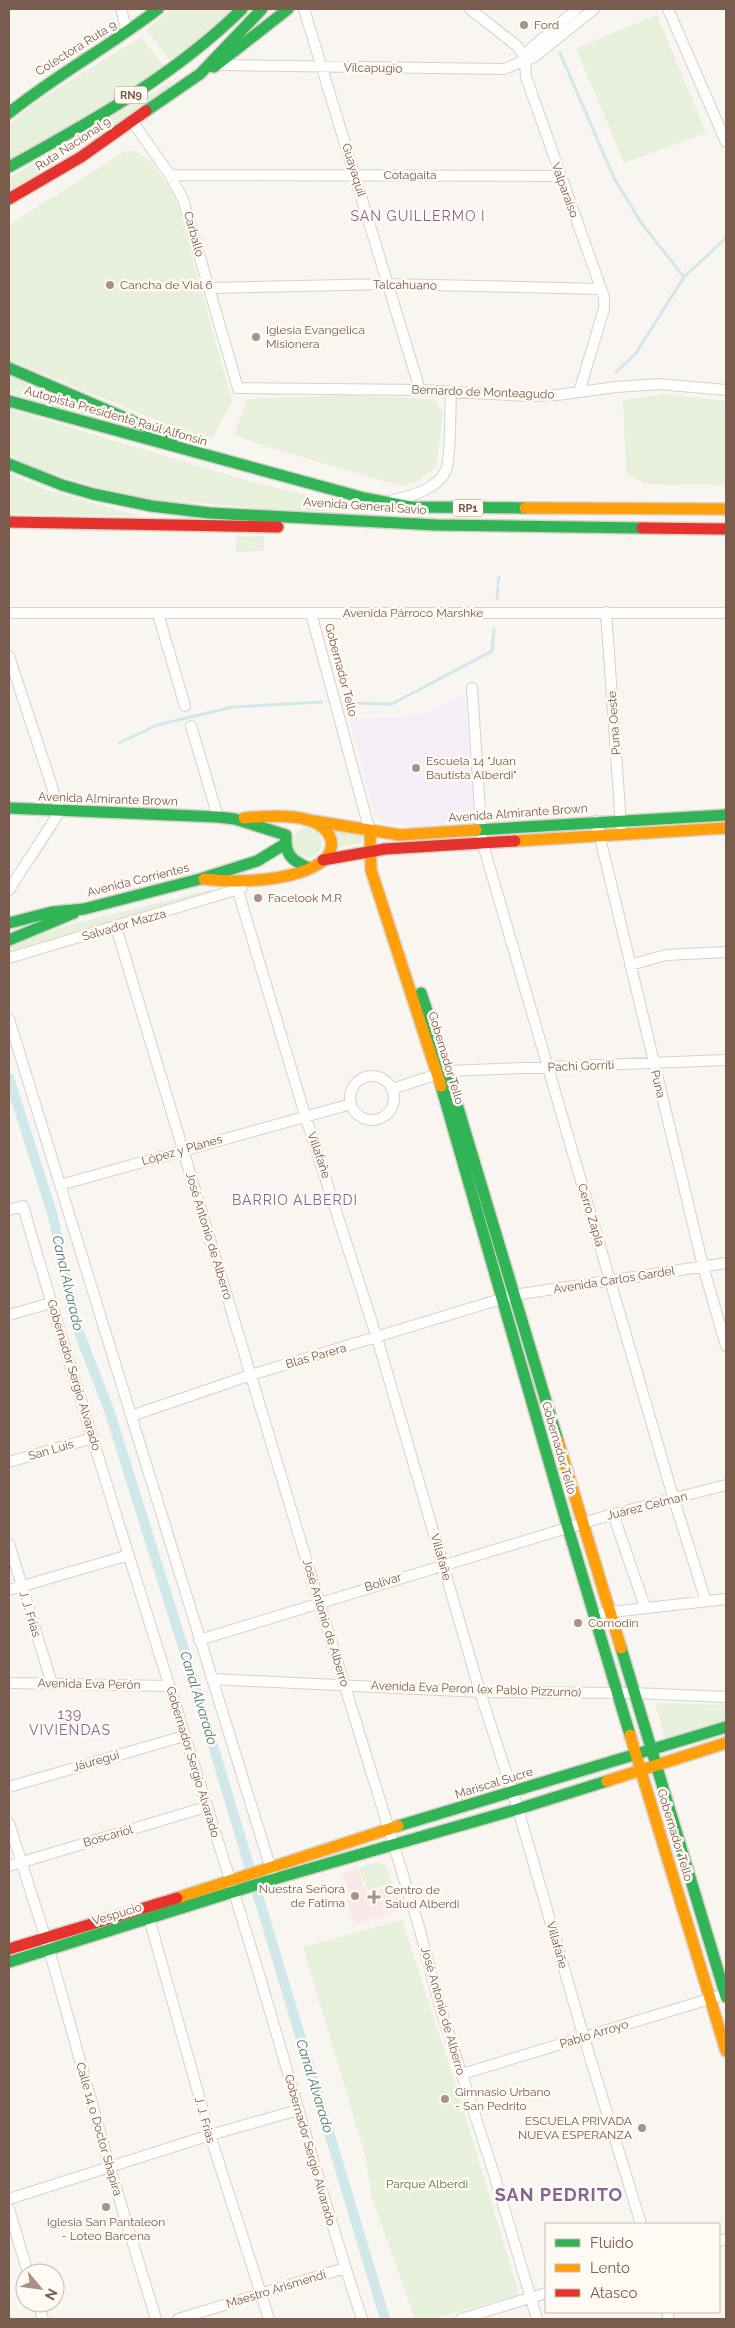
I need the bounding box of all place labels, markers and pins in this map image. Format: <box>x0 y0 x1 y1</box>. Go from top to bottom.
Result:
place label: Ford <box>534 18 559 32</box>
marker: Ford <box>518 19 530 31</box>
place label: Cancha de Vial 6 <box>120 278 213 292</box>
marker: Cancha de Vial 6 <box>104 279 116 291</box>
place label: Iglesia Evangelica Misionera <box>266 323 365 351</box>
marker: Iglesia Evangelica Misionera <box>250 331 262 343</box>
place label: Escuela 14 "Juan Bautista Alberdi" <box>426 754 517 782</box>
marker: Escuela 14 "Juan Bautista Alberdi" <box>410 762 422 774</box>
place label: Facelook M.R <box>268 891 342 905</box>
marker: Facelook M.R <box>252 892 264 904</box>
place label: Comodín <box>588 1616 639 1630</box>
marker: Comodín <box>572 1617 584 1629</box>
place label: Nuestra Señora de Fatima <box>259 1882 345 1910</box>
place label: Centro de Salud Alberdi <box>385 1883 459 1911</box>
marker: Nuestra Señora de Fatima <box>349 1890 361 1902</box>
marker: Centro de Salud Alberdi <box>367 1890 381 1904</box>
place label: Gimnasio Urbano - San Pedrito <box>455 2085 551 2113</box>
marker: Gimnasio Urbano - San Pedrito <box>439 2093 451 2105</box>
place label: ESCUELA PRIVADA NUEVA ESPERANZA <box>518 2114 632 2142</box>
marker: ESCUELA PRIVADA NUEVA ESPERANZA <box>636 2122 648 2134</box>
marker: Iglesia San Pantaleon - Loteo Barcena <box>100 2201 112 2213</box>
place label: Iglesia San Pantaleon - Loteo Barcena <box>47 2215 165 2243</box>

